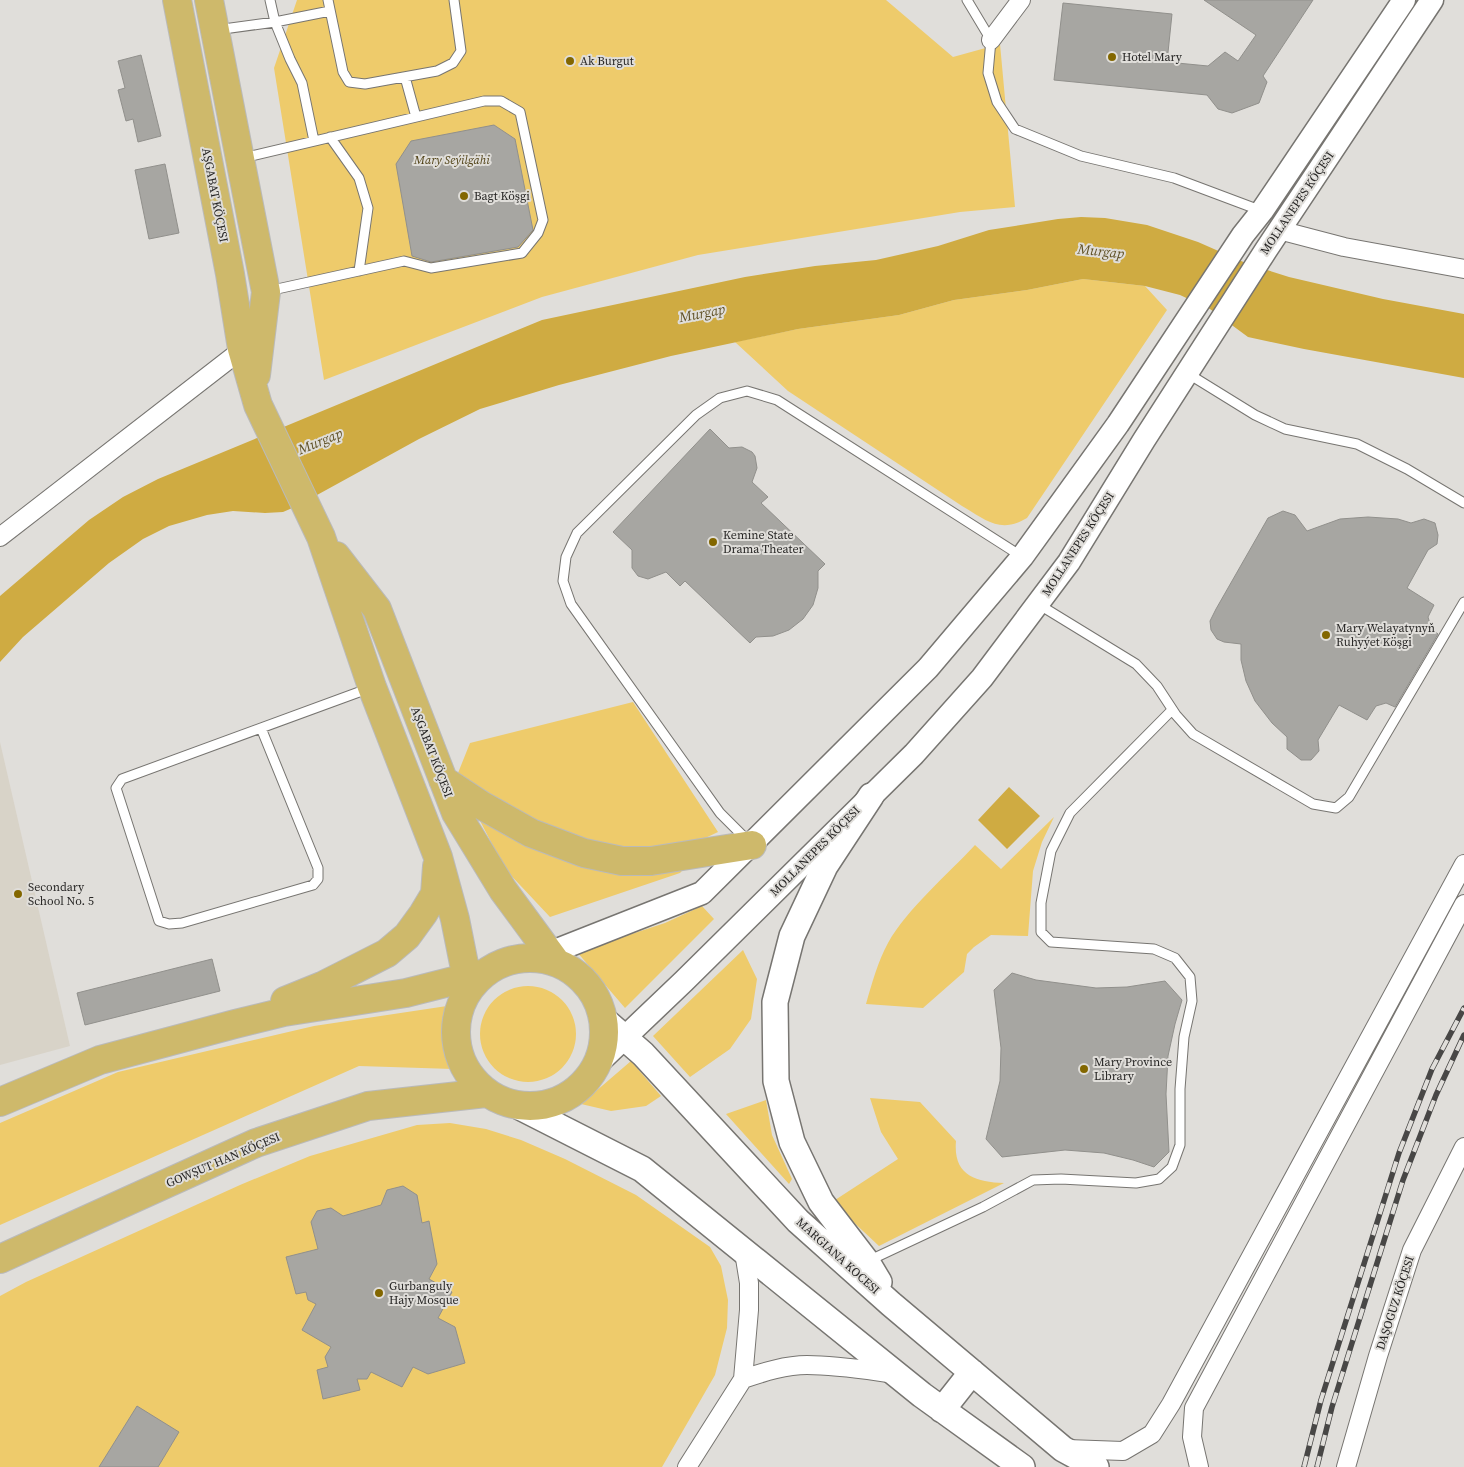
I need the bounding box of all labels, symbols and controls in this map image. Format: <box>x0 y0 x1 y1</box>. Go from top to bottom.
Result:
place label: Hotel Mary <box>1122 49 1183 65</box>
marker: Hotel Mary <box>1106 51 1118 63</box>
place label: Ak Burgut <box>580 53 634 69</box>
marker: Ak Burgut <box>564 55 576 67</box>
street label: AŞGABAT KÖÇESI <box>198 146 232 244</box>
street label: MOLLANEPES KÖÇESI <box>1256 148 1338 258</box>
park label: Mary Seýilgähi <box>413 152 490 168</box>
place label: Bagt Köşgi <box>474 188 530 204</box>
marker: Bagt Köşgi <box>458 190 470 202</box>
water label: Murgap <box>1076 239 1125 263</box>
water label: Murgap <box>676 299 727 327</box>
water label: Murgap <box>294 423 345 459</box>
street label: MOLLANEPES KÖÇESI <box>1038 489 1118 599</box>
place label: Kemine State Drama Theater <box>723 527 804 557</box>
marker: Kemine State Drama Theater <box>707 536 719 548</box>
place label: Mary Welayatynyň Ruhyýet Köşgi <box>1336 620 1435 650</box>
marker: Mary Welayatynyň Ruhyýet Köşgi <box>1320 629 1332 641</box>
street label: AŞGABAT KÖÇESI <box>407 704 457 800</box>
street label: MOLLANEPES KÖÇESI <box>766 802 864 900</box>
place label: Secondary School No. 5 <box>28 879 94 909</box>
marker: Secondary School No. 5 <box>12 888 24 900</box>
place label: Mary Province Library <box>1094 1054 1172 1084</box>
marker: Mary Province Library <box>1078 1063 1090 1075</box>
street label: GOWŞUT HAN KÖÇESI <box>164 1129 282 1191</box>
street label: MARGIANA KOCESI <box>793 1214 883 1298</box>
street label: DAŞOGUZ KÖÇESI <box>1372 1254 1418 1352</box>
place label: Gurbanguly Hajy Mosque <box>389 1278 459 1308</box>
marker: Gurbanguly Hajy Mosque <box>373 1287 385 1299</box>

